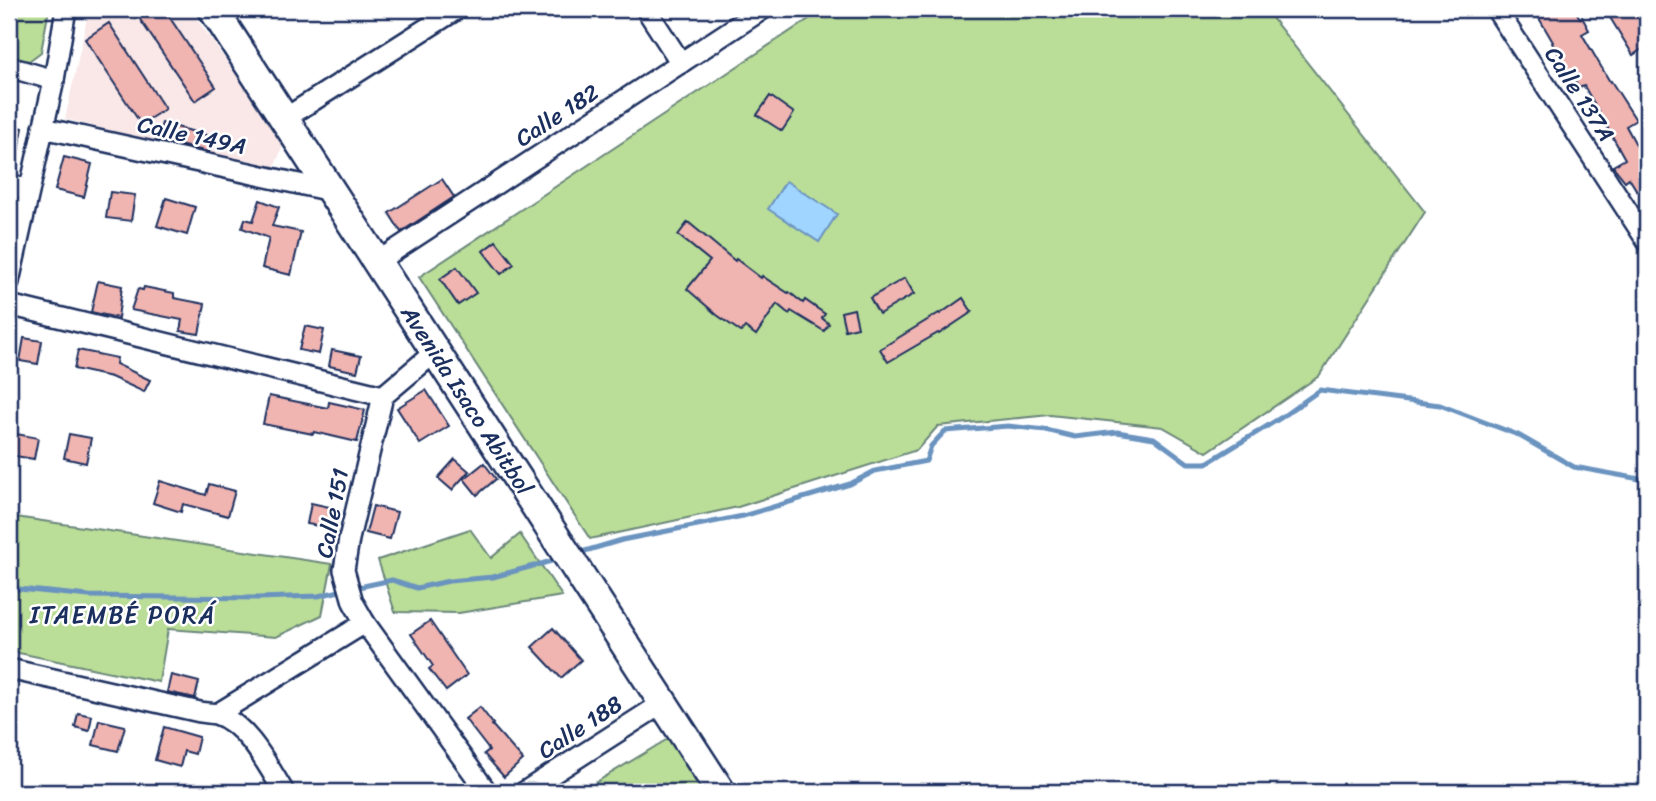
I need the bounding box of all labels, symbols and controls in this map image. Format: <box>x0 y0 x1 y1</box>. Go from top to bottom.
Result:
street label: Calle 137A <box>1533 38 1626 151</box>
street label: Calle 182 <box>507 73 608 158</box>
street label: Calle 149A <box>134 104 250 167</box>
street label: Avenida Isaco Abitbol <box>389 296 544 504</box>
street label: Calle 151 <box>304 465 361 561</box>
district label: ITAEMBÉ PORÁ <box>29 594 218 636</box>
street label: Calle 188 <box>530 684 631 770</box>

